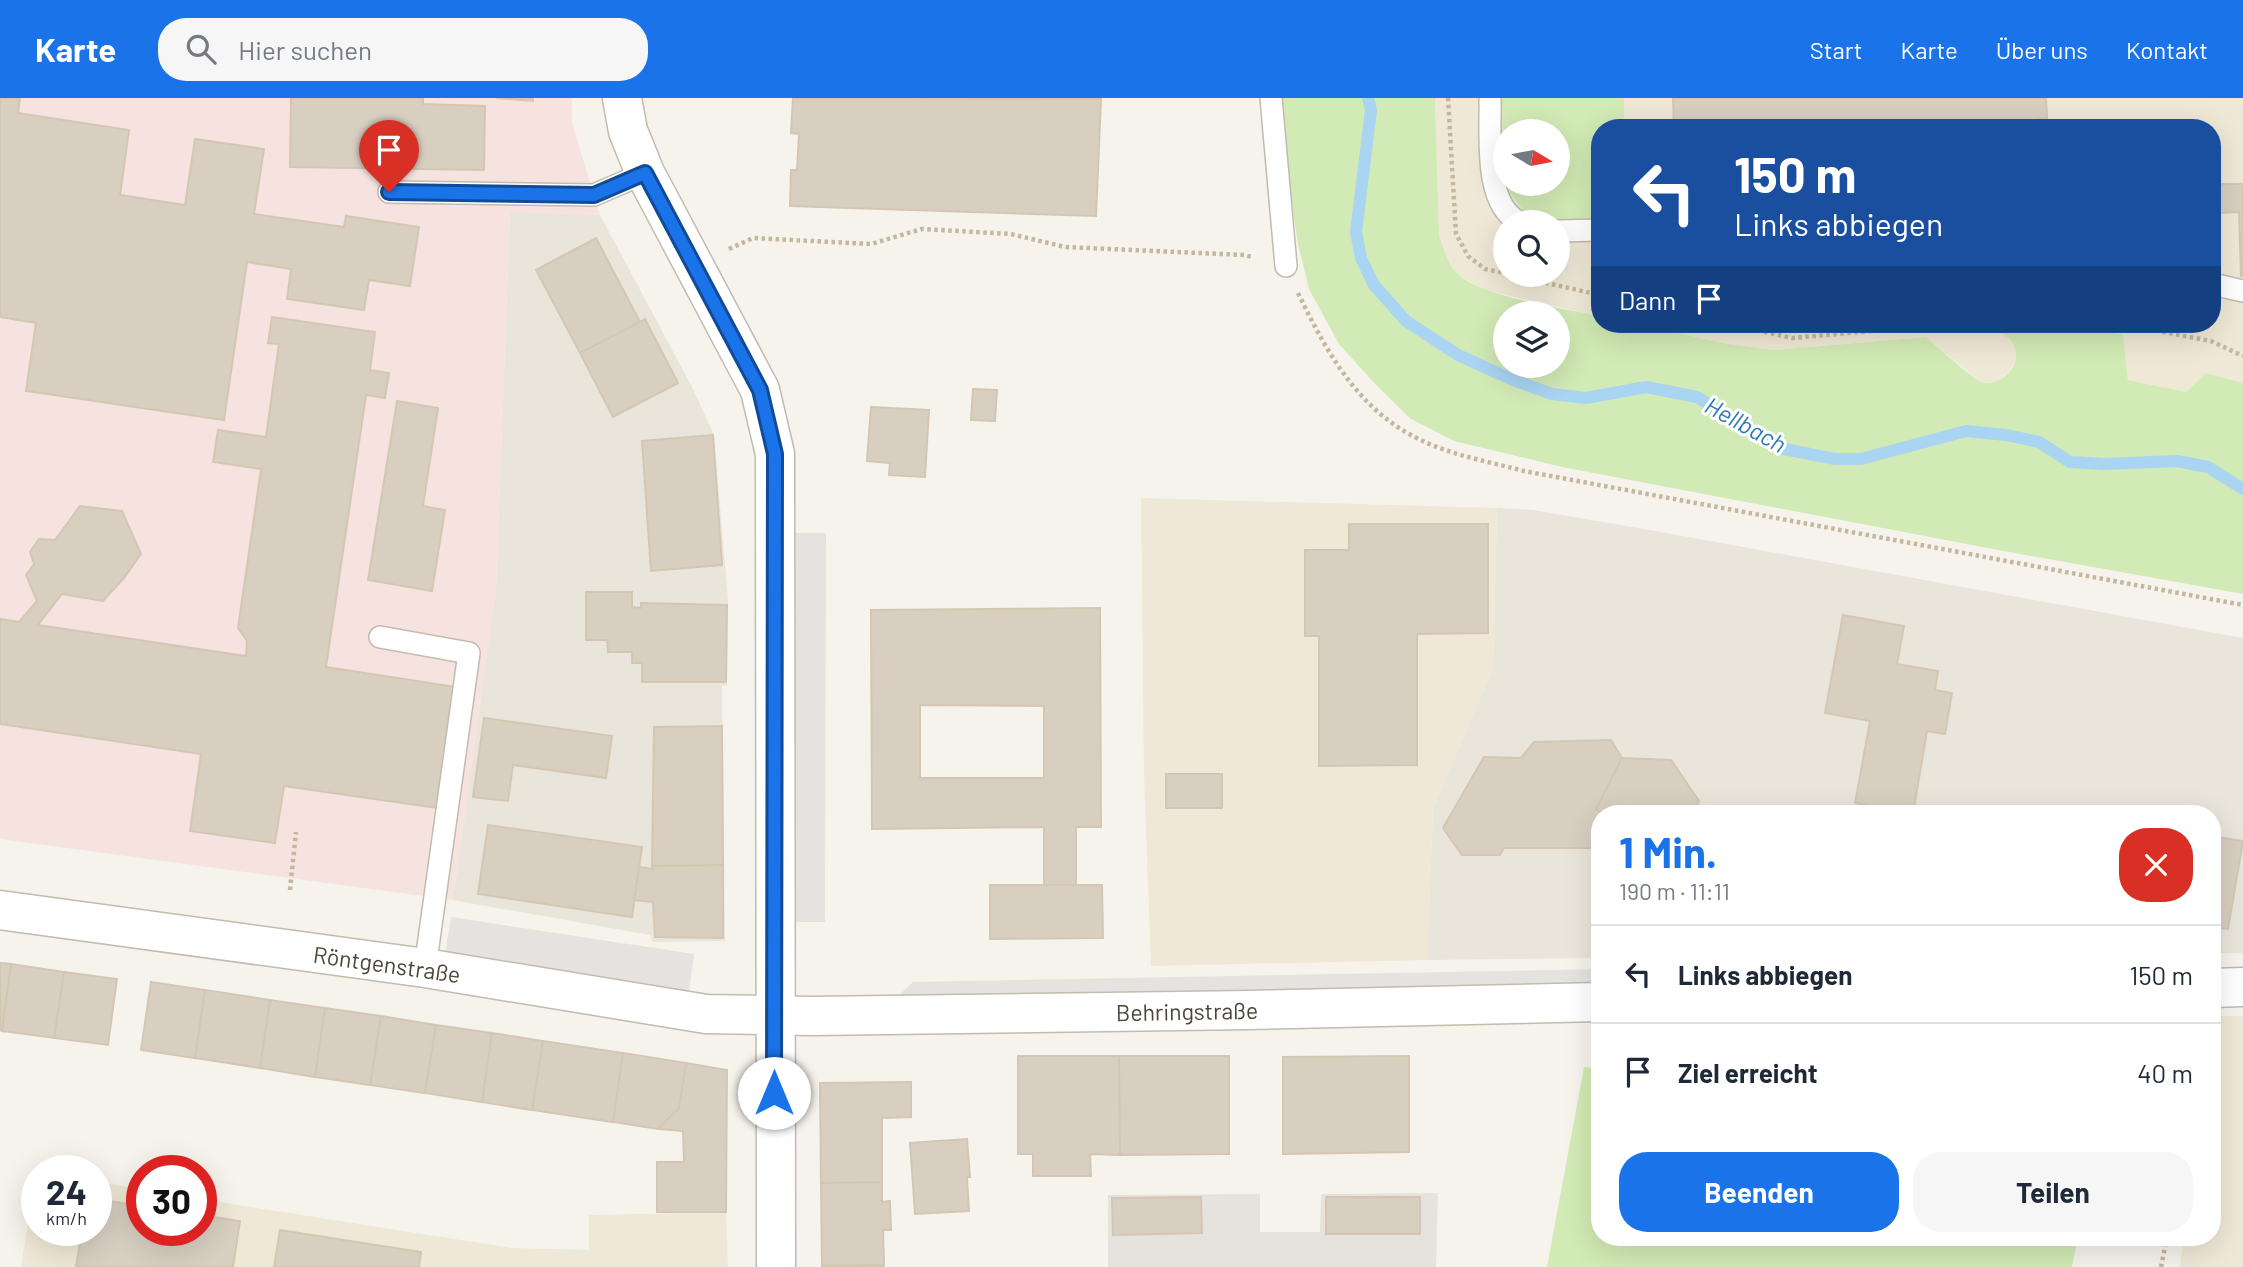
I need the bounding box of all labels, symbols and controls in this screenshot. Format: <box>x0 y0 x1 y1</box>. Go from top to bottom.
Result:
search box <box>158 18 648 81</box>
text: Karte <box>35 29 116 69</box>
icon: search <box>182 30 220 68</box>
text: Hier suchen <box>238 34 372 65</box>
text: Start <box>1810 35 1863 64</box>
text: Karte <box>1901 35 1958 64</box>
text: Über uns <box>1996 35 2088 64</box>
text: Kontakt <box>2126 35 2208 64</box>
north arrow <box>1493 119 1570 196</box>
map controls <box>1493 119 1570 378</box>
pin <box>359 120 419 192</box>
icon: arrive <box>370 131 408 169</box>
text: 150 m <box>1734 144 1856 203</box>
icon: left <box>1619 147 1710 238</box>
text: Links abbiegen <box>1734 204 1943 242</box>
button: search <box>1493 210 1570 287</box>
icon: arrive <box>1690 280 1728 318</box>
text: Dann <box>1619 284 1676 315</box>
button: layers <box>1493 301 1570 378</box>
water label: Hellbach <box>1700 390 1792 458</box>
text: 1 Min. <box>1619 826 1717 876</box>
button: close <box>2119 828 2193 902</box>
text: 190 m · 11:11 <box>1619 877 1730 905</box>
street label: Röntgenstraße <box>312 940 462 988</box>
icon: left <box>1619 955 1657 993</box>
text: Links abbiegen <box>1678 959 1852 990</box>
text: 150 m <box>2129 959 2193 990</box>
street label: Behringstraße <box>1116 996 1258 1026</box>
icon: arrive <box>1619 1053 1657 1091</box>
position arrow <box>737 1056 811 1130</box>
text: Ziel erreicht <box>1678 1057 1818 1088</box>
text: 40 m <box>2137 1057 2193 1088</box>
button: Beenden <box>1619 1152 1899 1232</box>
button: Teilen <box>1913 1152 2193 1232</box>
speed limit sign: 30 <box>126 1155 217 1246</box>
text: 24 <box>46 1170 87 1212</box>
text: km/h <box>46 1207 87 1229</box>

